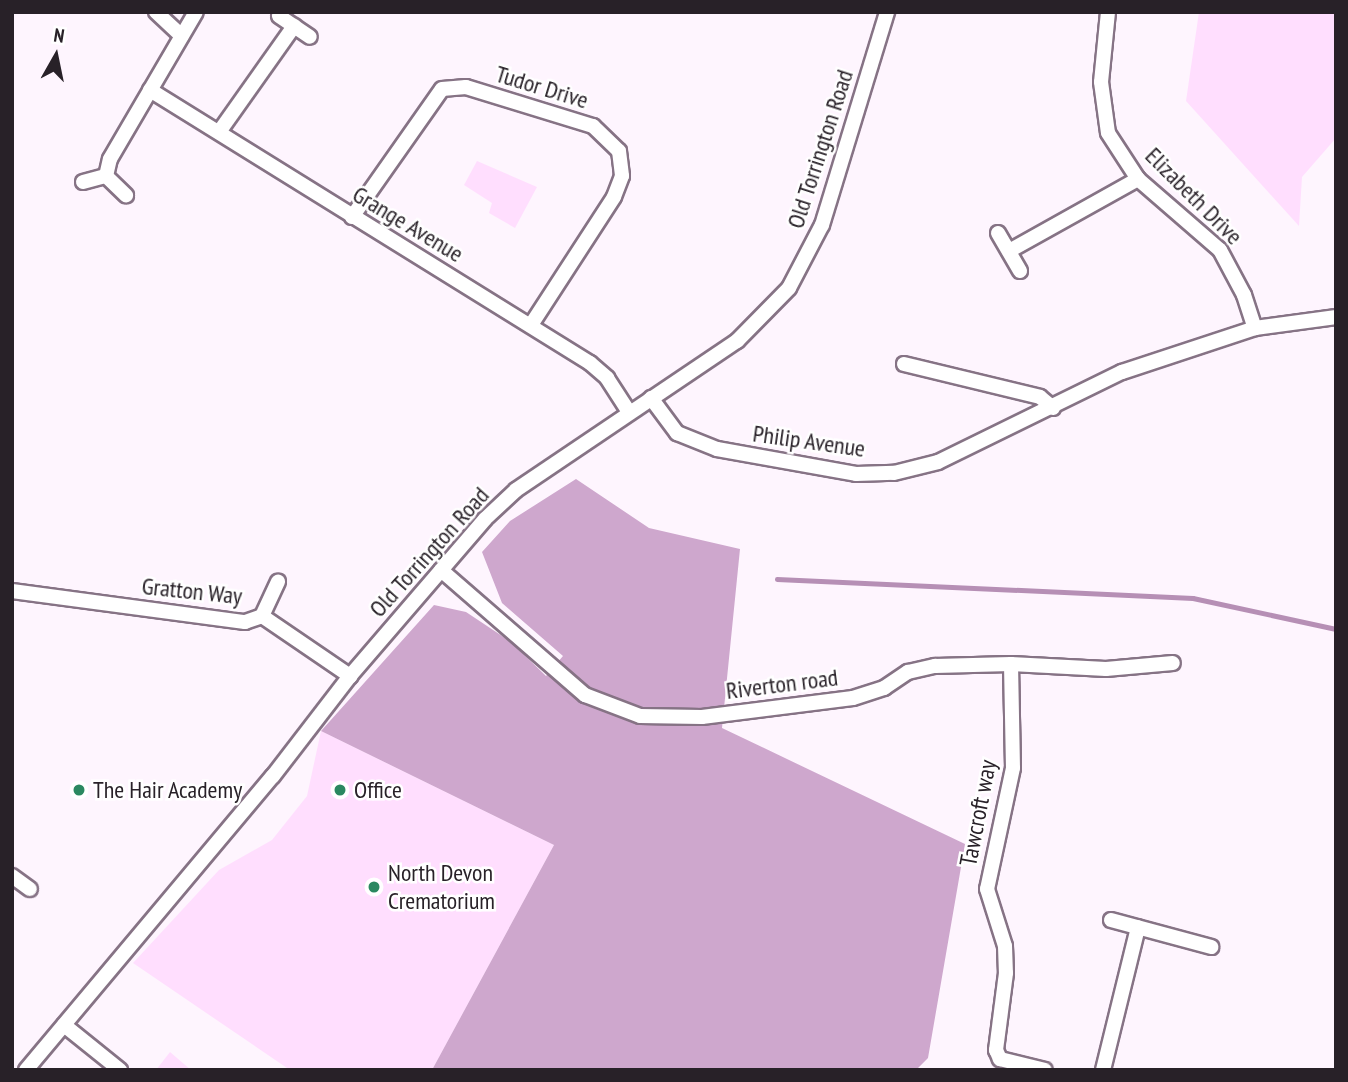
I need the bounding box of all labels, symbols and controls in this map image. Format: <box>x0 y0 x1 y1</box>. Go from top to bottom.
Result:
north arrow <box>21 21 91 91</box>
text: N <box>52 23 66 48</box>
street label: Tudor Drive <box>492 59 592 115</box>
street label: Old Torrington Road <box>781 66 859 232</box>
street label: Elizabeth Drive <box>1139 141 1249 251</box>
street label: Grange Avenue <box>347 180 469 268</box>
street label: Philip Avenue <box>751 419 867 463</box>
street label: Old Torrington Road <box>363 481 495 623</box>
street label: Gratton Way <box>140 571 244 611</box>
street label: Riverton road <box>724 663 840 705</box>
street label: Tawcroft way <box>954 757 1002 869</box>
place label: The Hair Academy <box>93 776 243 804</box>
place label: Office <box>354 776 402 804</box>
marker: The Hair Academy <box>71 782 87 798</box>
marker: Office <box>332 782 348 798</box>
place label: North Devon Crematorium <box>388 859 495 915</box>
marker: North Devon Crematorium <box>366 879 382 895</box>

